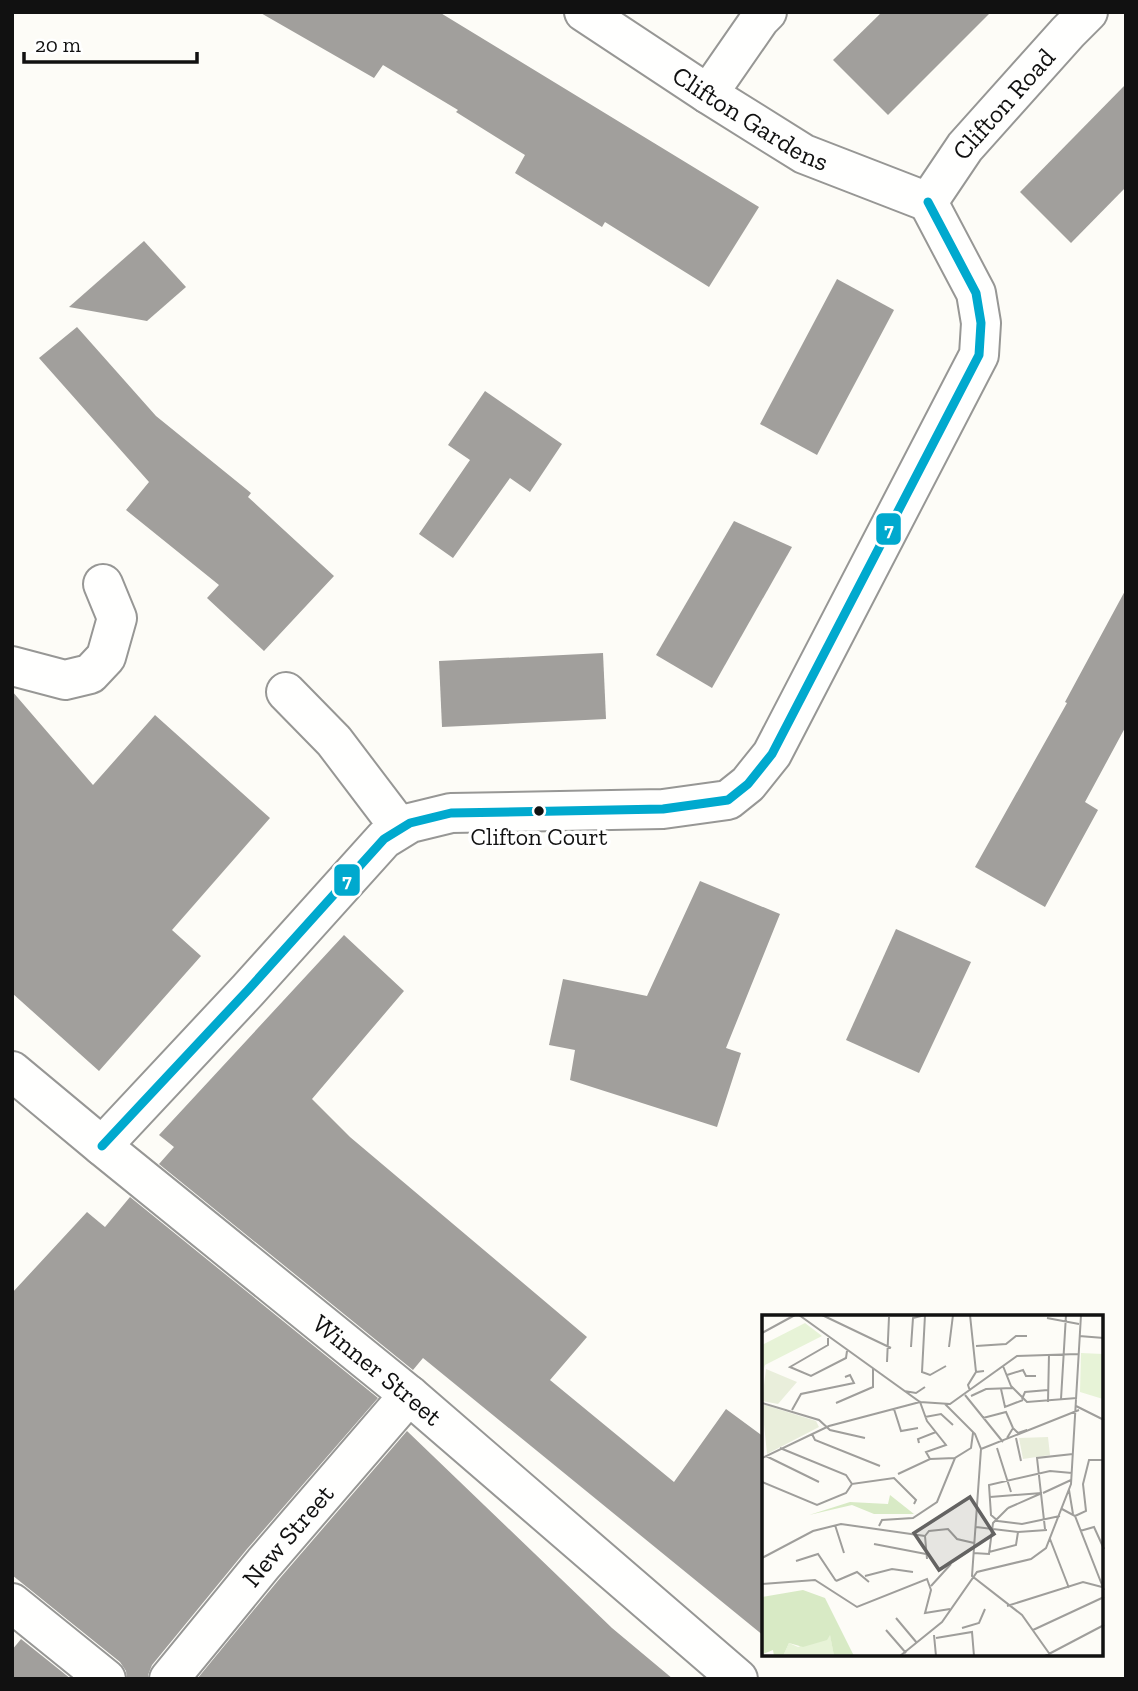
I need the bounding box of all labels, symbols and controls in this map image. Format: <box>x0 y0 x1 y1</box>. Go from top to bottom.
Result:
scale bar <box>24 21 198 65</box>
text: 20 m <box>35 32 81 57</box>
street label: Clifton Road <box>945 42 1062 166</box>
street label: Clifton Gardens <box>666 59 833 178</box>
line badge: 7 <box>875 512 902 546</box>
text: 7 <box>884 518 894 541</box>
marker: Clifton Court <box>532 804 546 818</box>
place label: Clifton Court <box>471 822 608 851</box>
line badge: 7 <box>333 863 361 897</box>
text: 7 <box>342 869 352 892</box>
street label: Winner Street <box>306 1307 449 1433</box>
inset map <box>762 1315 1103 1656</box>
street label: New Street <box>235 1478 341 1593</box>

